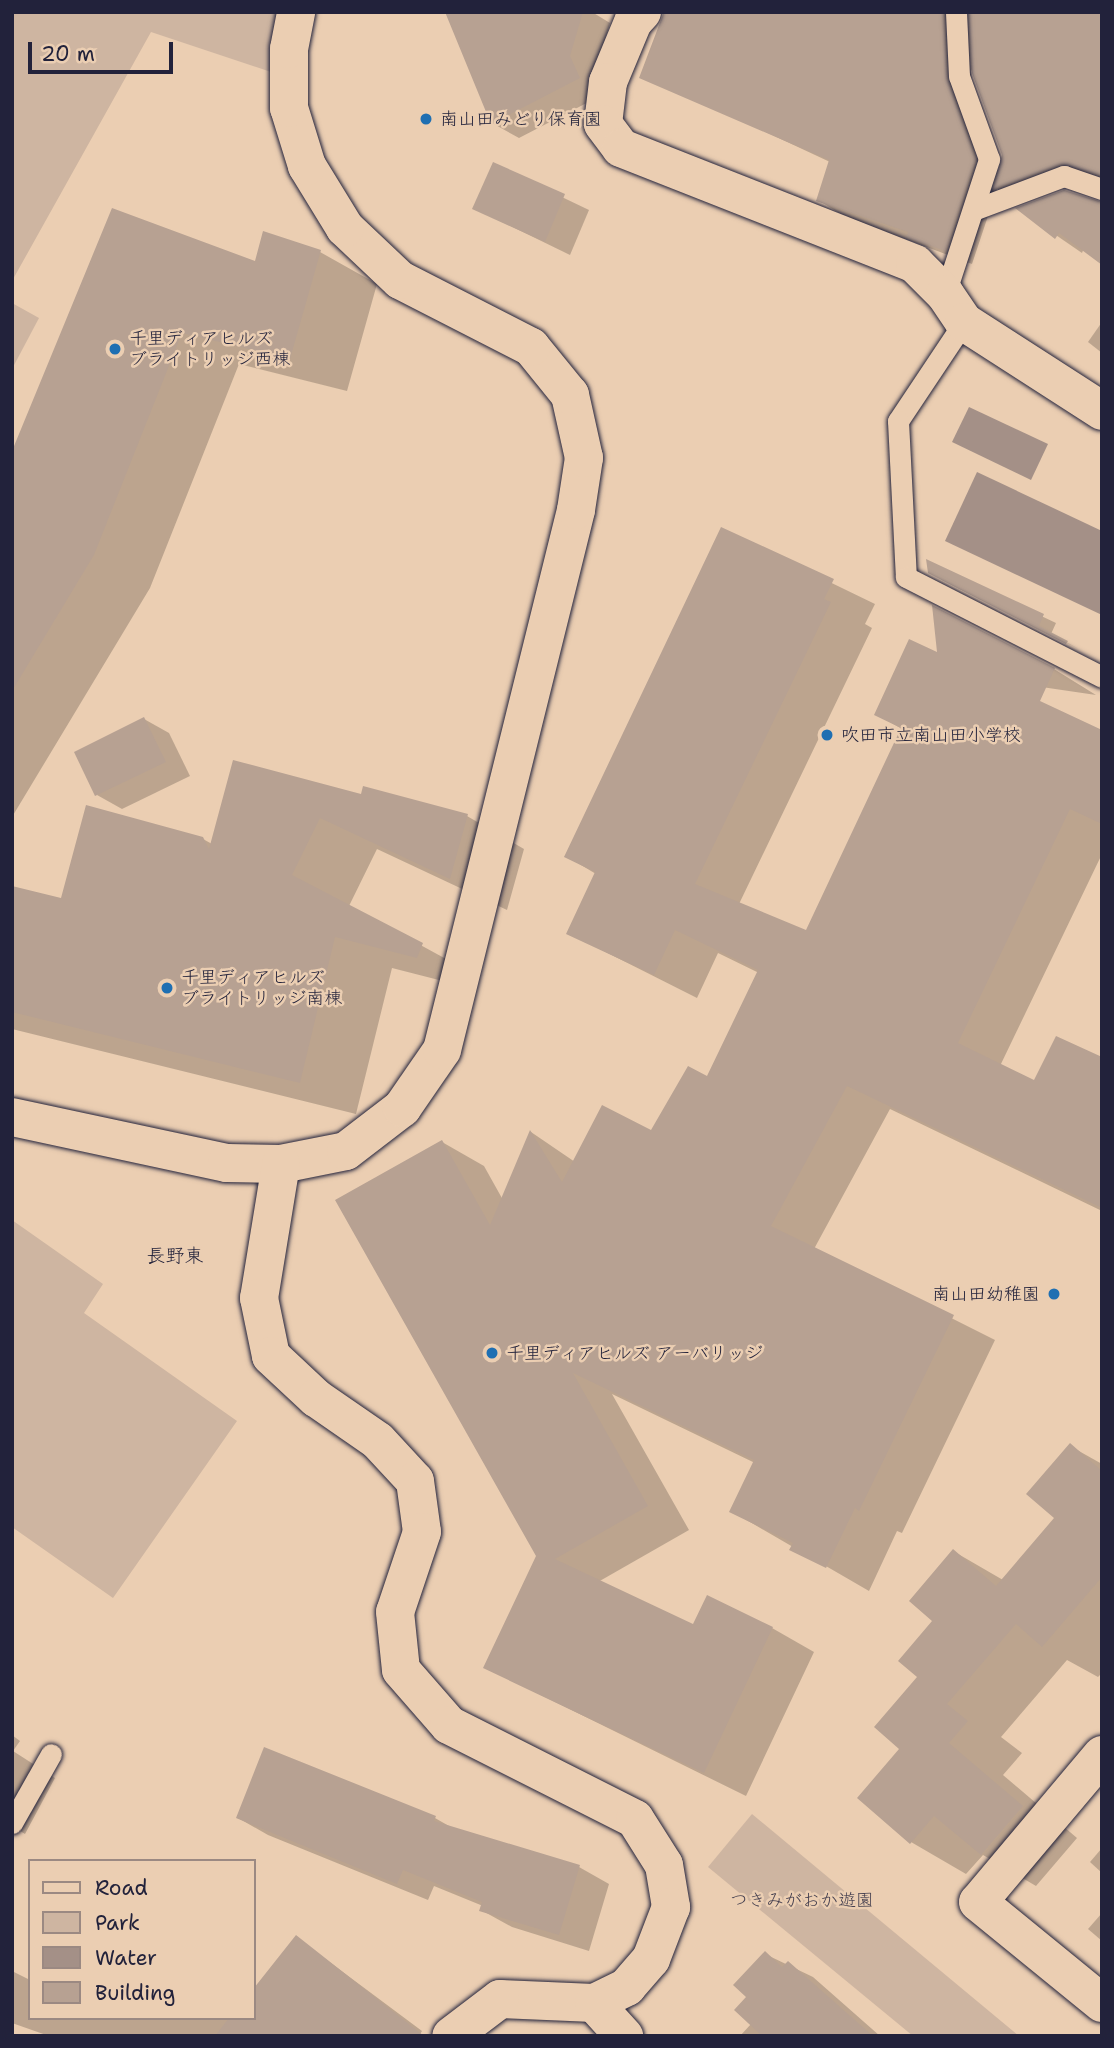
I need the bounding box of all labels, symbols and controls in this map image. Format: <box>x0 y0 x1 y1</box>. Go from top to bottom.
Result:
scale bar <box>32 28 177 72</box>
text: 20 m <box>41 40 95 68</box>
place label: 南山田みどり保育園 <box>440 108 602 130</box>
marker: 南山田みどり保育園 <box>418 111 434 127</box>
place label: 千里ディアヒルズ ブライトリッジ西棟 <box>129 328 291 370</box>
marker: 千里ディアヒルズ ブライトリッジ西棟 <box>107 341 123 357</box>
place label: 吹田市立南山田小学校 <box>841 724 1021 746</box>
marker: 吹田市立南山田小学校 <box>819 727 835 743</box>
place label: 千里ディアヒルズ ブライトリッジ南棟 <box>181 967 343 1010</box>
marker: 千里ディアヒルズ ブライトリッジ南棟 <box>159 980 175 996</box>
district label: 長野東 <box>147 1245 203 1267</box>
place label: 南山田幼稚園 <box>932 1283 1040 1305</box>
marker: 南山田幼稚園 <box>1046 1286 1062 1302</box>
place label: 千里ディアヒルズ アーバリッジ <box>506 1342 763 1364</box>
marker: 千里ディアヒルズ アーバリッジ <box>484 1345 500 1361</box>
legend <box>28 1859 256 2020</box>
text: Road <box>95 1874 148 1902</box>
park label: つきみがおか遊園 <box>730 1889 874 1911</box>
text: Park <box>95 1909 140 1937</box>
text: Water <box>95 1944 157 1972</box>
text: Building <box>95 1979 175 2007</box>

